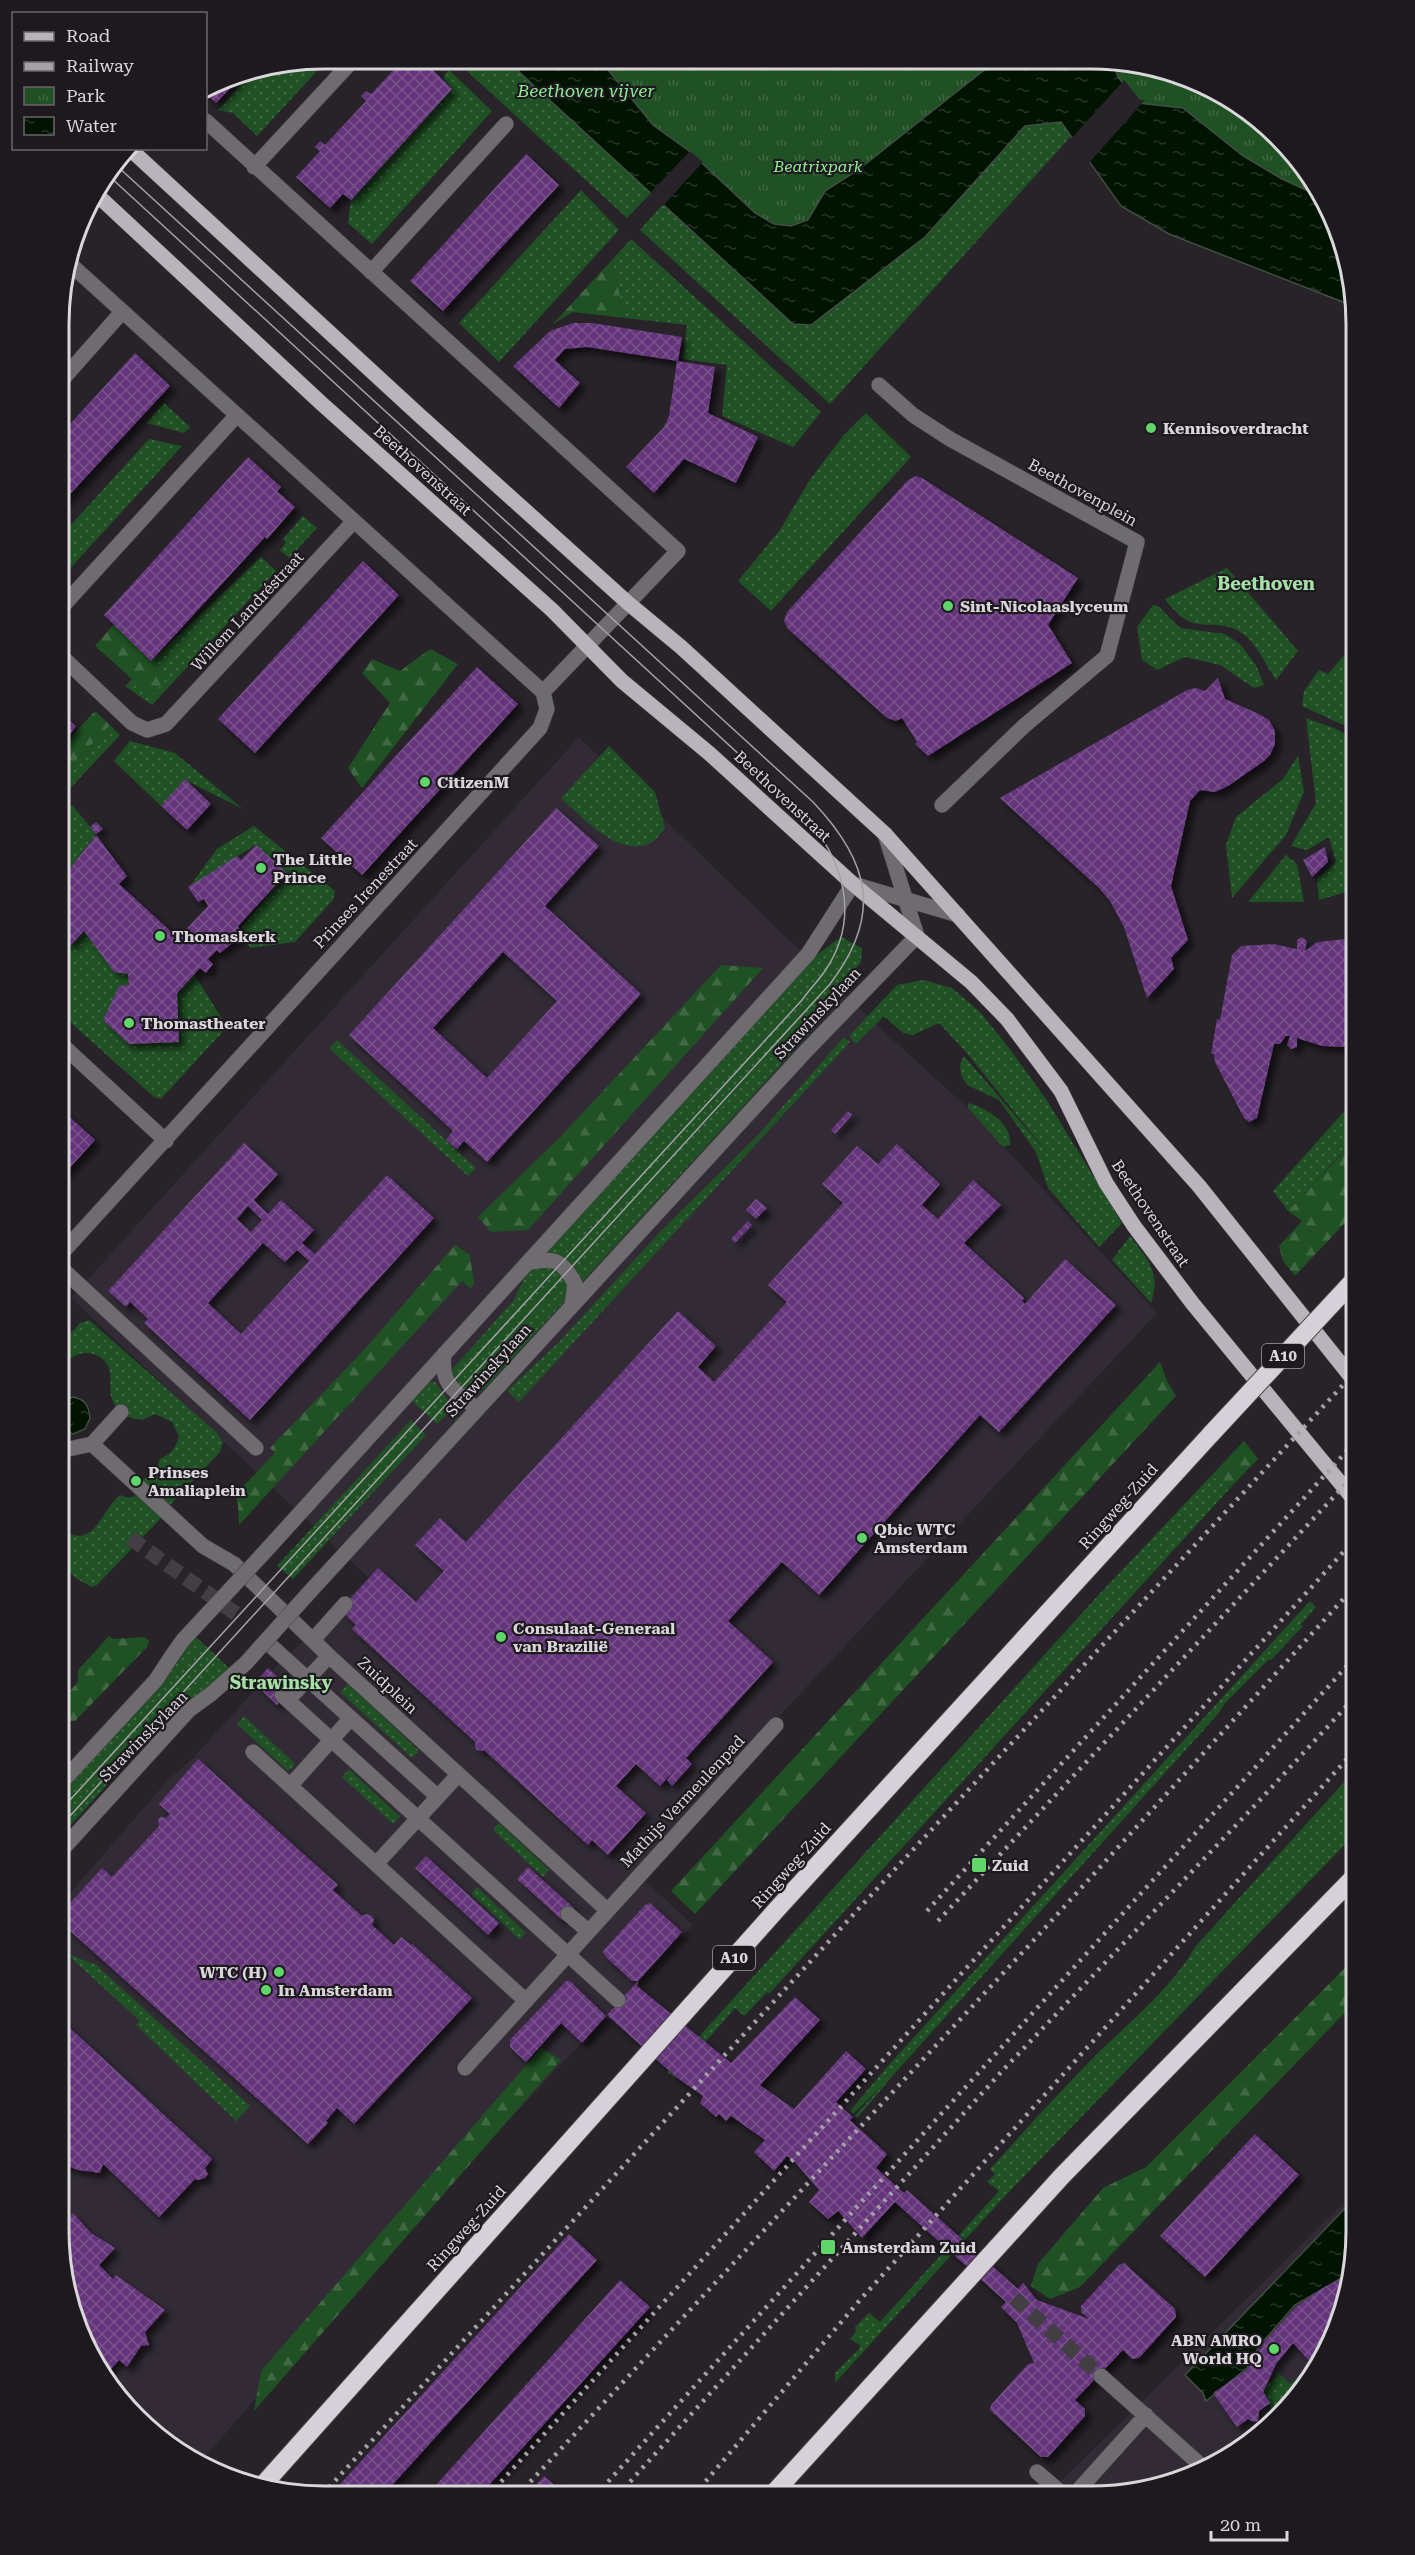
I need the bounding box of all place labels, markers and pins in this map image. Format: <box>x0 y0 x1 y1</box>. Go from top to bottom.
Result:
place label: Kennisoverdracht <box>1163 419 1309 438</box>
marker: Kennisoverdracht <box>1144 421 1158 435</box>
place label: Sint-Nicolaaslyceum <box>960 597 1129 616</box>
marker: Sint-Nicolaaslyceum <box>941 599 955 613</box>
place label: CitizenM <box>437 773 509 792</box>
marker: CitizenM <box>418 775 432 789</box>
place label: The Little Prince <box>273 850 352 887</box>
marker: The Little Prince <box>254 861 268 875</box>
place label: Thomaskerk <box>172 927 276 946</box>
marker: Thomaskerk <box>153 929 167 943</box>
place label: Thomastheater <box>141 1014 266 1033</box>
marker: Thomastheater <box>122 1016 136 1030</box>
place label: Prinses Amaliaplein <box>148 1463 246 1500</box>
marker: Prinses Amaliaplein <box>129 1474 143 1488</box>
place label: Qbic WTC Amsterdam <box>874 1520 968 1557</box>
marker: Qbic WTC Amsterdam <box>855 1531 869 1545</box>
place label: Consulaat-Generaal van Brazilië <box>513 1619 676 1656</box>
marker: Consulaat-Generaal van Brazilië <box>494 1630 508 1644</box>
marker: Zuid <box>970 1856 988 1874</box>
place label: Zuid <box>992 1856 1029 1875</box>
place label: WTC (H) <box>199 1963 267 1982</box>
marker: WTC (H) <box>272 1965 286 1979</box>
place label: In Amsterdam <box>278 1981 393 2000</box>
marker: In Amsterdam <box>259 1983 273 1997</box>
marker: Amsterdam Zuid <box>819 2238 837 2256</box>
place label: Amsterdam Zuid <box>842 2238 977 2257</box>
place label: ABN AMRO World HQ <box>1171 2331 1262 2368</box>
marker: ABN AMRO World HQ <box>1267 2342 1281 2356</box>

